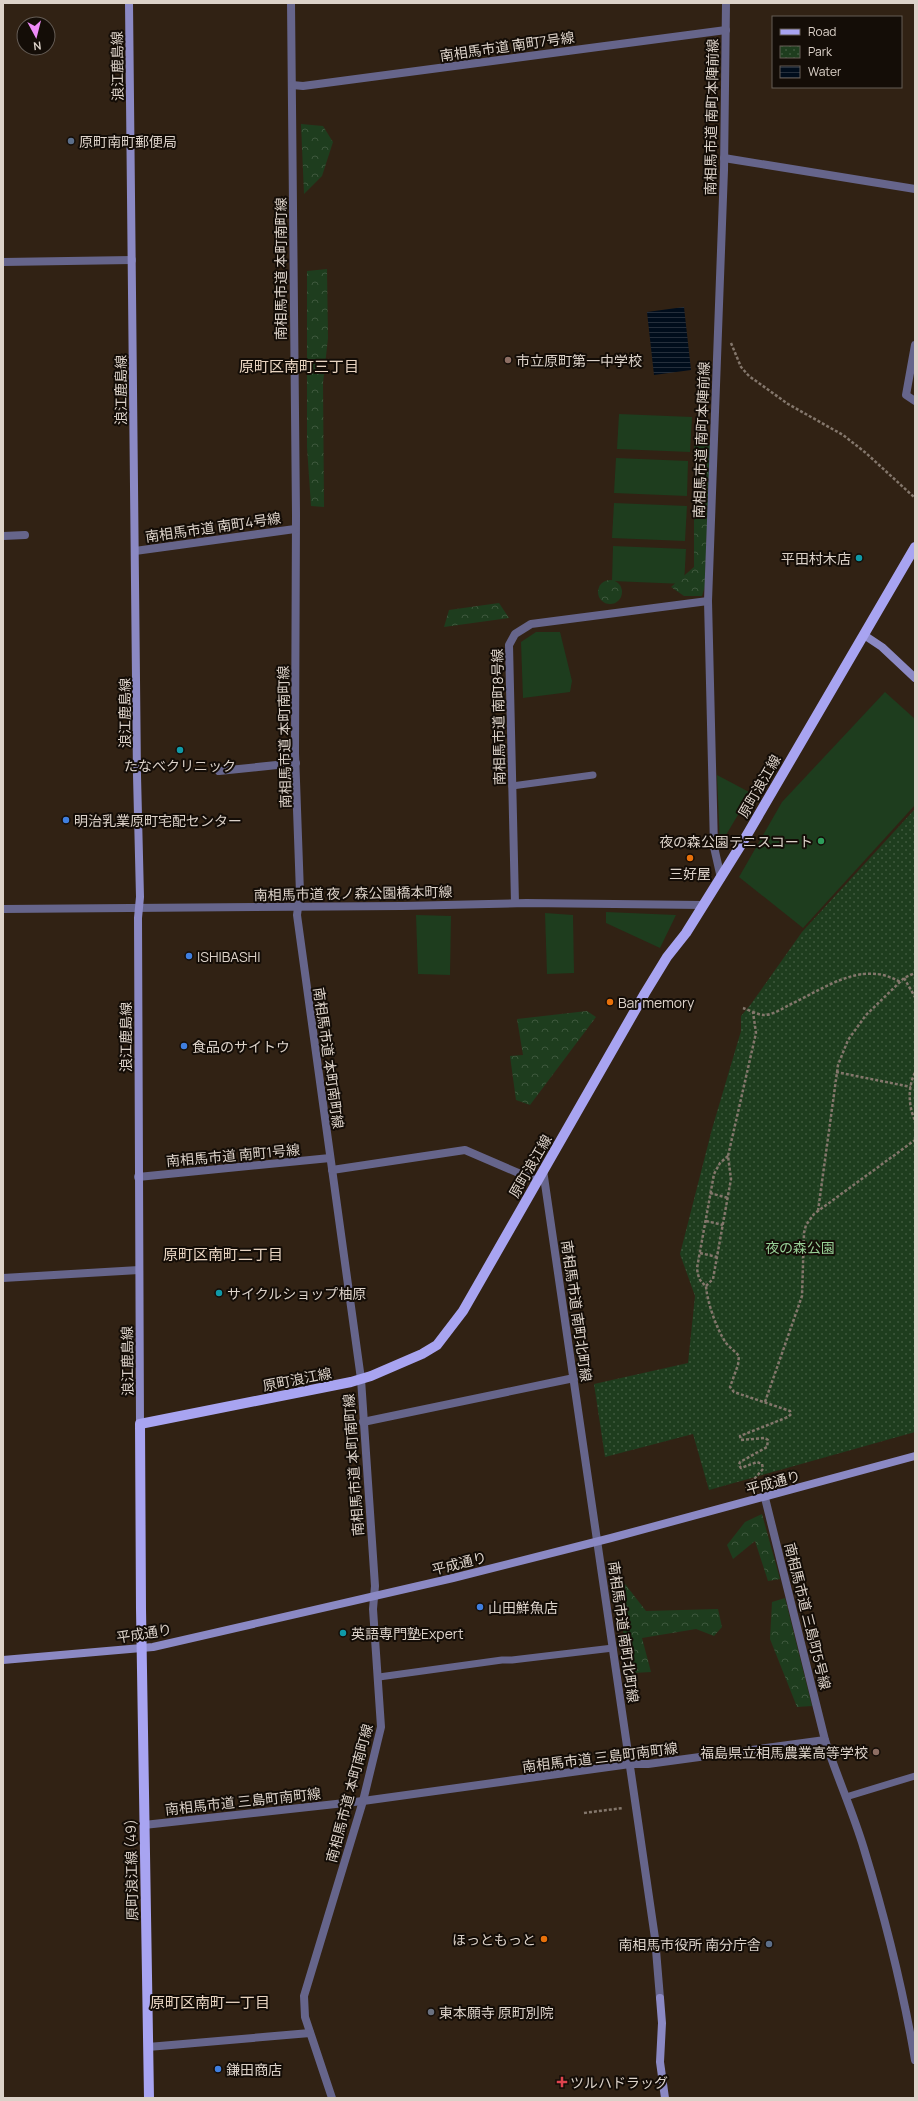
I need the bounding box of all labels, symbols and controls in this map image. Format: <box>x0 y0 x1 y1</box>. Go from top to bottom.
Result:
north arrow <box>16 16 56 56</box>
legend <box>772 16 902 88</box>
text: Road <box>808 23 836 40</box>
street label: 南相馬市道 南町7号線 <box>438 27 576 65</box>
street label: 浪江鹿島線 <box>107 31 127 101</box>
text: N <box>32 38 42 54</box>
street label: 南相馬市道 南町本陣前線 <box>700 38 722 196</box>
text: Park <box>808 43 833 60</box>
text: Water <box>808 63 842 80</box>
place label: 原町南町郵便局 <box>79 132 177 151</box>
marker: 原町南町郵便局 <box>66 136 76 146</box>
street label: 南相馬市道 本町南町線 <box>271 198 290 340</box>
place label: 市立原町第一中学校 <box>516 351 642 370</box>
street label: 浪江鹿島線 <box>111 355 130 425</box>
marker: 市立原町第一中学校 <box>503 355 513 365</box>
district label: 原町区南町三丁目 <box>239 356 359 377</box>
street label: 南相馬市道 南町本陣前線 <box>689 361 713 519</box>
street label: 南相馬市道 南町4号線 <box>144 508 282 546</box>
place label: 平田村木店 <box>781 549 851 568</box>
marker: 平田村木店 <box>854 553 864 563</box>
street label: 南相馬市道 南町8号線 <box>487 648 509 786</box>
street label: 南相馬市道 本町南町線 <box>273 665 295 809</box>
street label: 浪江鹿島線 <box>115 678 134 748</box>
marker: たなべクリニック <box>175 745 185 755</box>
street label: 原町浪江線 <box>733 751 785 821</box>
place label: たなべクリニック <box>124 756 236 775</box>
place label: 明治乳業原町宅配センター <box>74 811 242 830</box>
marker: 明治乳業原町宅配センター <box>61 815 71 825</box>
place label: 夜の森公園テニスコート <box>659 832 813 851</box>
marker: 夜の森公園テニスコート <box>816 836 826 846</box>
marker: 三好屋 <box>685 853 695 863</box>
place label: 三好屋 <box>669 864 711 883</box>
street label: 南相馬市道 夜ノ森公園橋本町線 <box>253 882 453 904</box>
place label: ISHIBASHI <box>197 947 260 966</box>
marker: ISHIBASHI <box>184 951 194 961</box>
street label: 南相馬市道 本町南町線 <box>310 986 348 1130</box>
place label: Bar memory <box>618 993 695 1012</box>
marker: Bar memory <box>605 997 615 1007</box>
street label: 浪江鹿島線 <box>116 1002 135 1072</box>
place label: 食品のサイトウ <box>192 1037 290 1056</box>
marker: 食品のサイトウ <box>179 1041 189 1051</box>
street label: 原町浪江線 <box>504 1131 556 1201</box>
street label: 南相馬市道 南町1号線 <box>165 1140 301 1170</box>
park label: 夜の森公園 <box>765 1238 835 1257</box>
street label: 南相馬市道 南町北町線 <box>558 1239 596 1383</box>
district label: 原町区南町二丁目 <box>163 1244 283 1265</box>
place label: サイクルショップ柚原 <box>227 1284 366 1303</box>
marker: サイクルショップ柚原 <box>214 1288 224 1298</box>
street label: 浪江鹿島線 <box>117 1326 137 1396</box>
street label: 原町浪江線 <box>261 1363 333 1395</box>
street label: 南相馬市道 本町南町線 <box>339 1393 367 1537</box>
street label: 平成通り <box>743 1466 803 1498</box>
street label: 南相馬市道 三島町5号線 <box>781 1540 835 1692</box>
street label: 平成通り <box>430 1547 488 1579</box>
street label: 南相馬市道 南町北町線 <box>605 1560 643 1704</box>
place label: 山田鮮魚店 <box>488 1598 558 1617</box>
marker: 山田鮮魚店 <box>475 1602 485 1612</box>
street label: 平成通り <box>115 1619 173 1647</box>
place label: 英語専門塾Expert <box>351 1624 464 1643</box>
marker: 英語専門塾Expert <box>338 1628 348 1638</box>
street label: 南相馬市道 本町南町線 <box>321 1722 377 1864</box>
street label: 南相馬市道 三島町南町線 <box>521 1738 679 1776</box>
place label: 福島県立相馬農業高等学校 <box>700 1743 868 1762</box>
marker: 福島県立相馬農業高等学校 <box>871 1747 881 1757</box>
street label: 南相馬市道 三島町南町線 <box>164 1783 322 1819</box>
street label: 原町浪江線 (49) <box>121 1819 141 1921</box>
place label: ほっともっと <box>452 1930 536 1949</box>
marker: ほっともっと <box>539 1934 549 1944</box>
place label: 南相馬市役所 南分庁舎 <box>618 1935 761 1954</box>
marker: 南相馬市役所 南分庁舎 <box>764 1939 774 1949</box>
district label: 原町区南町一丁目 <box>150 1992 270 2013</box>
place label: 東本願寺 原町別院 <box>439 2003 554 2022</box>
marker: 東本願寺 原町別院 <box>426 2007 436 2017</box>
place label: 鎌田商店 <box>226 2060 282 2079</box>
marker: 鎌田商店 <box>213 2064 223 2074</box>
place label: ツルハドラッグ <box>570 2073 668 2092</box>
marker: ツルハドラッグ <box>557 2077 567 2087</box>

